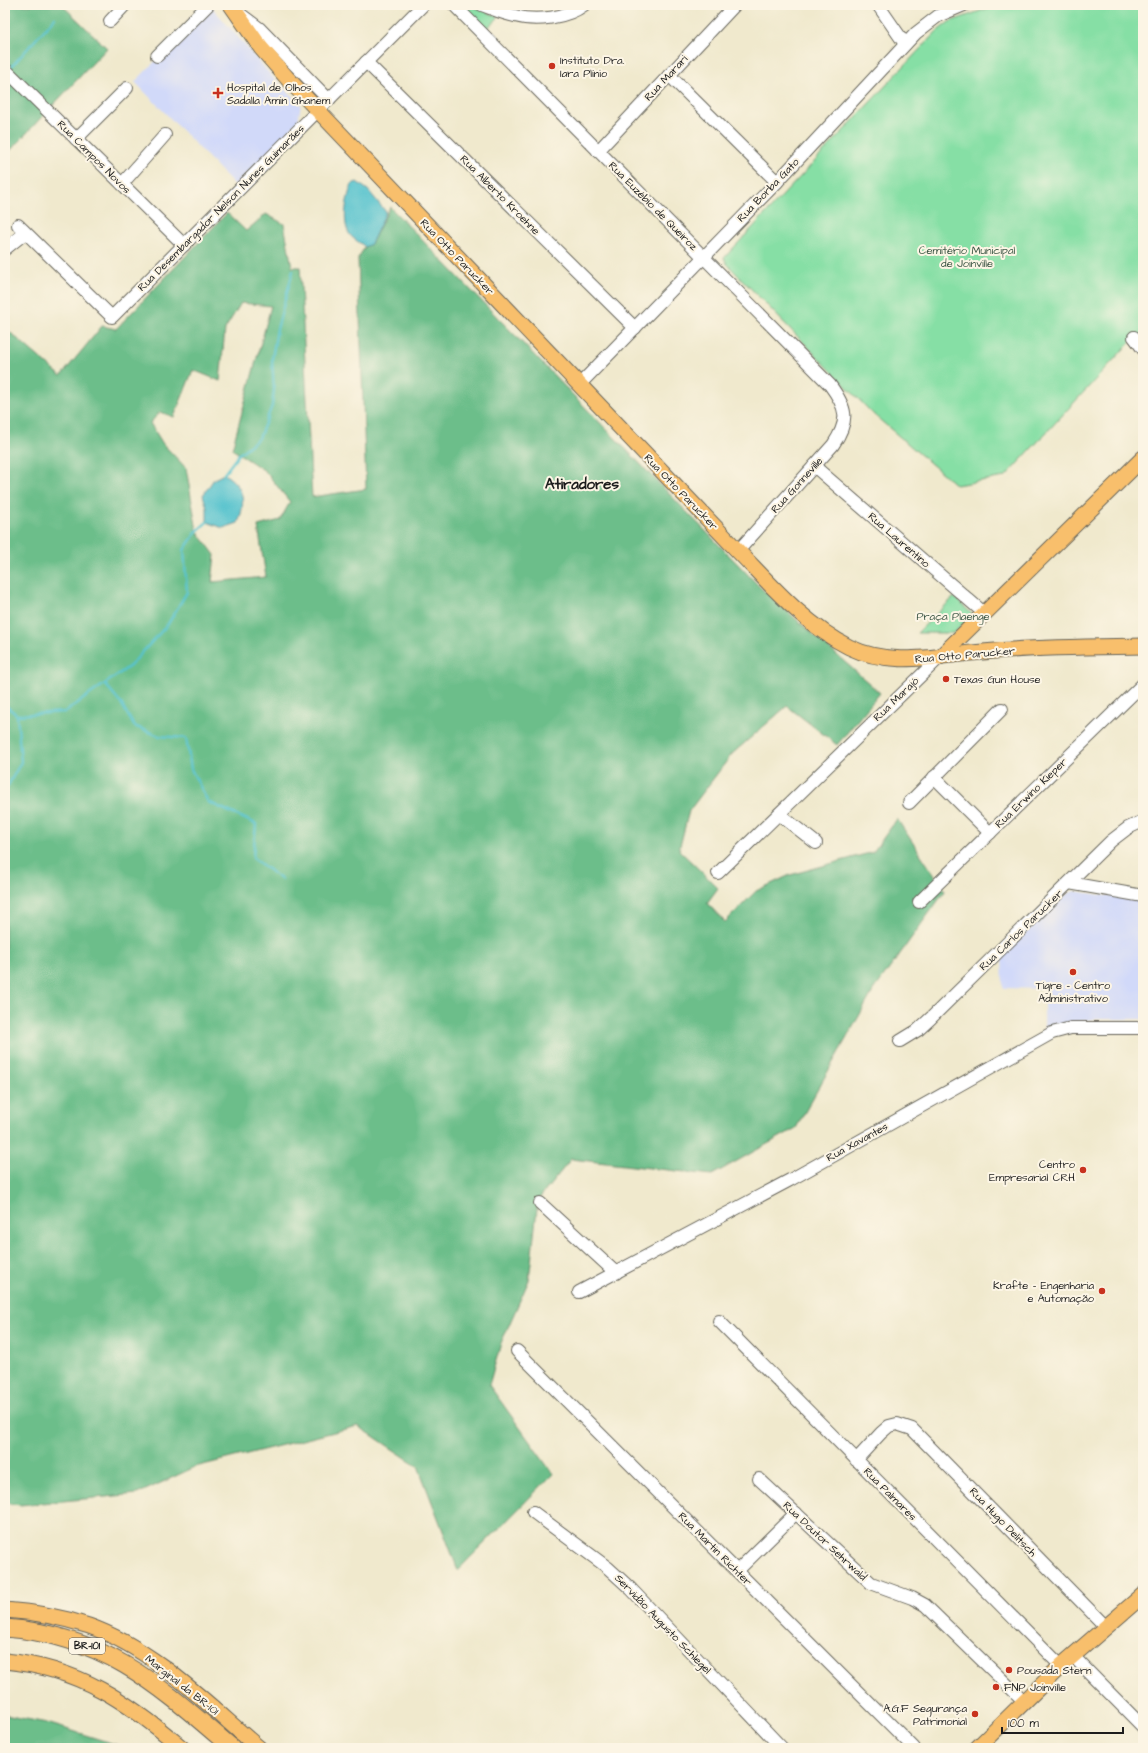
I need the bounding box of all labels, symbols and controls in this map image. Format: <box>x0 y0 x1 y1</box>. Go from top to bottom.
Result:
street label: Rua Marari <box>641 52 691 104</box>
place label: Instituto Dra. Iara Plínio <box>560 53 625 81</box>
marker: Instituto Dra. Iara Plínio <box>547 61 557 71</box>
place label: Hospital de Olhos Sadalla Amin Ghanem <box>227 80 331 108</box>
marker: Hospital de Olhos Sadalla Amin Ghanem <box>212 87 224 99</box>
street label: Rua Campos Novos <box>54 117 134 197</box>
street label: Rua Desembargador Nelson Nunes Guimarães <box>134 121 309 295</box>
street label: Rua Alberto Kroehne <box>457 152 543 238</box>
street label: Rua Borba Gato <box>734 154 803 225</box>
street label: Rua Euzébio de Queiroz <box>605 158 701 254</box>
street label: Rua Otto Parucker <box>417 216 497 298</box>
park label: Cemitério Municipal de Joinville <box>919 243 1016 271</box>
street label: Rua Otto Parucker <box>641 451 721 533</box>
street label: Rua Gonneville <box>768 454 826 516</box>
district label: Atiradores <box>545 474 619 495</box>
street label: Rua Laurentino <box>865 509 934 572</box>
park label: Praça Plaenge <box>916 609 990 625</box>
street label: Rua Otto Parucker <box>914 643 1016 667</box>
place label: Texas Gun House <box>954 672 1041 687</box>
street label: Rua Marajó <box>870 673 923 725</box>
marker: Texas Gun House <box>941 674 951 684</box>
street label: Rua Erwino Kieper <box>992 755 1070 831</box>
street label: Rua Carlos Parucker <box>976 886 1066 974</box>
marker: Tigre - Centro Administrativo <box>1068 967 1078 977</box>
place label: Tigre - Centro Administrativo <box>1036 978 1111 1006</box>
street label: Rua Xavantes <box>823 1119 891 1165</box>
place label: Centro Empresarial CRH <box>989 1157 1076 1185</box>
marker: Centro Empresarial CRH <box>1078 1165 1088 1175</box>
place label: Krafte - Engenharia e Automação <box>993 1278 1095 1306</box>
marker: Krafte - Engenharia e Automação <box>1097 1286 1107 1296</box>
street label: Rua Palmares <box>860 1464 920 1524</box>
street label: Rua Hugo Delitsch <box>965 1484 1040 1561</box>
street label: Rua Doutor Sehrwald <box>780 1498 871 1584</box>
street label: Rua Martin Richter <box>675 1509 755 1589</box>
street label: Servidão Augusto Schlegel <box>611 1571 715 1678</box>
road number: BR-101 <box>69 1638 105 1654</box>
street label: Marginal da BR-101 <box>141 1651 222 1720</box>
place label: Pousada Stern <box>1017 1663 1092 1678</box>
marker: Pousada Stern <box>1004 1665 1014 1675</box>
place label: FNP Joinville <box>1004 1680 1066 1695</box>
marker: FNP Joinville <box>991 1682 1001 1692</box>
place label: A.G.F Segurança Patrimonial <box>883 1701 967 1729</box>
marker: A.G.F Segurança Patrimonial <box>970 1709 980 1719</box>
scale bar <box>1002 1709 1123 1735</box>
text: 100 m <box>1008 1715 1039 1732</box>

